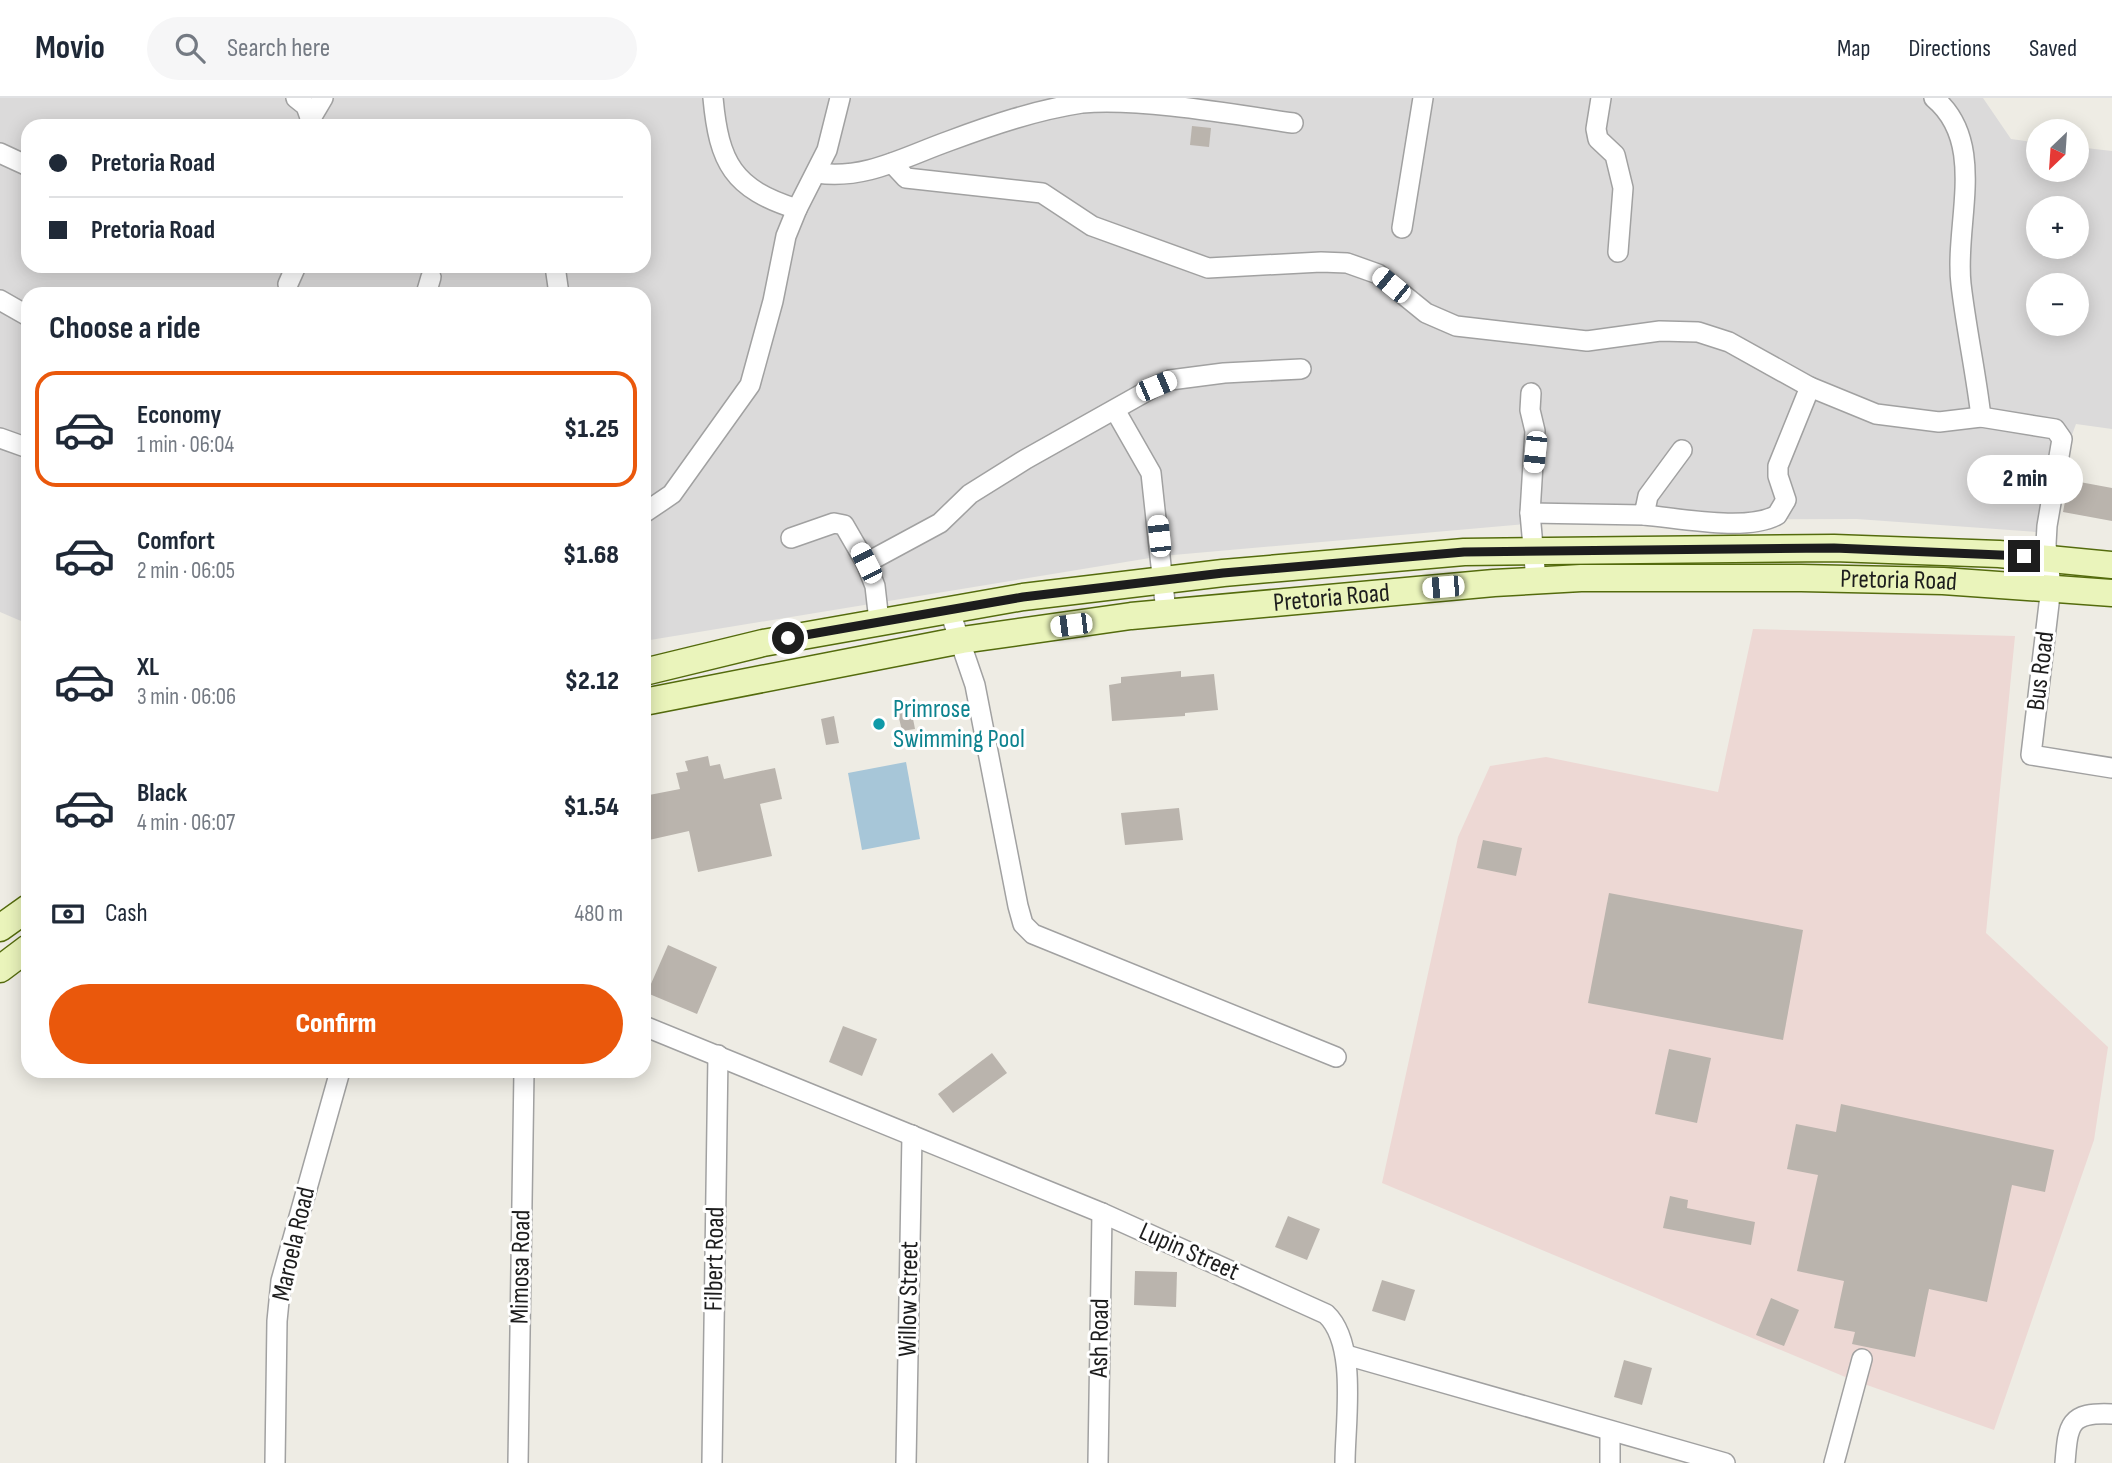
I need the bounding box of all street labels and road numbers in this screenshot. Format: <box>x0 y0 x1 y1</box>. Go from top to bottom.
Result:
street label: Pretoria Road <box>1840 563 1958 597</box>
street label: Pretoria Road <box>1272 577 1391 618</box>
street label: Bus Road <box>2021 630 2061 712</box>
street label: Maroela Road <box>266 1184 322 1304</box>
street label: Filbert Road <box>699 1207 731 1311</box>
street label: Mimosa Road <box>505 1210 537 1324</box>
street label: Lupin Street <box>1134 1216 1244 1288</box>
street label: Willow Street <box>892 1241 926 1357</box>
street label: Ash Road <box>1084 1298 1116 1379</box>

